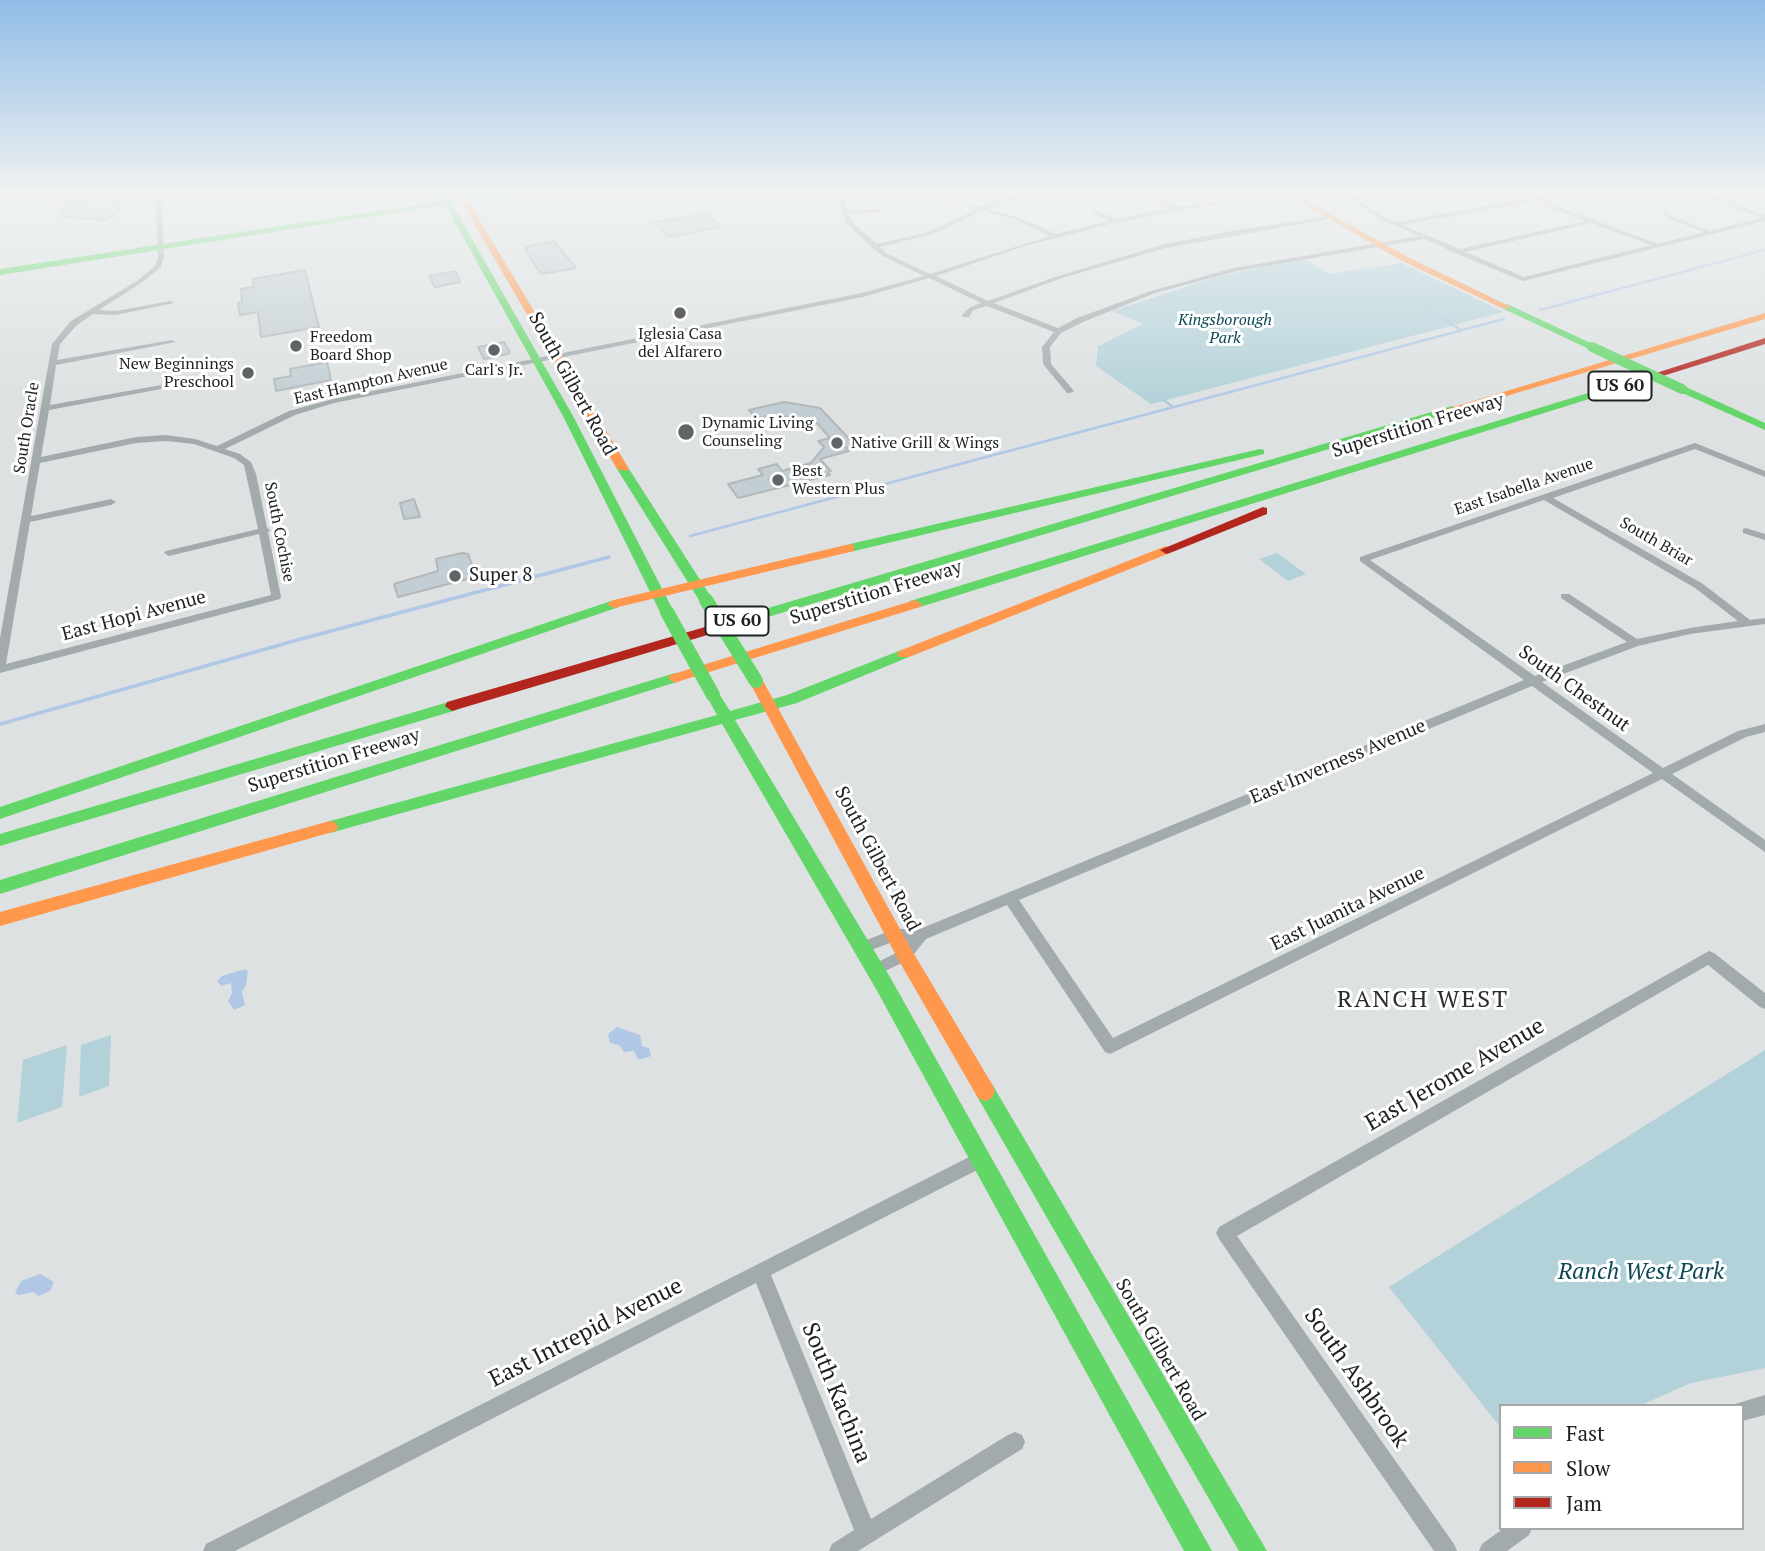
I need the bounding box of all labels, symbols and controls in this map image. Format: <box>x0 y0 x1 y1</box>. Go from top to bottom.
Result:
marker: Iglesia Casa del Alfarero <box>672 305 688 321</box>
street label: South Gilbert Road <box>523 308 621 460</box>
park label: Kingsborough Park <box>1178 310 1272 348</box>
place label: Iglesia Casa del Alfarero <box>638 324 722 362</box>
place label: Freedom Board Shop <box>310 327 392 365</box>
marker: Freedom Board Shop <box>288 338 304 354</box>
marker: Carl's Jr. <box>486 342 502 358</box>
place label: New Beginnings Preschool <box>119 354 234 392</box>
street label: East Hampton Avenue <box>292 355 450 409</box>
place label: Carl's Jr. <box>465 360 523 380</box>
marker: New Beginnings Preschool <box>240 365 256 381</box>
road number: US 60 <box>1588 372 1652 400</box>
street label: South Oracle <box>10 381 44 475</box>
street label: Superstition Freeway <box>1329 389 1507 463</box>
place label: Dynamic Living Counseling <box>702 413 813 451</box>
marker: Dynamic Living Counseling <box>676 422 696 442</box>
place label: Native Grill & Wings <box>851 433 999 453</box>
marker: Native Grill & Wings <box>829 435 845 451</box>
street label: East Isabella Avenue <box>1452 454 1596 520</box>
place label: Best Western Plus <box>792 461 885 499</box>
marker: Best Western Plus <box>770 472 786 488</box>
street label: South Cochise <box>260 480 298 584</box>
street label: South Briar <box>1616 513 1696 571</box>
street label: Superstition Freeway <box>787 556 965 630</box>
place label: Super 8 <box>469 565 532 587</box>
marker: Super 8 <box>447 568 463 584</box>
street label: East Hopi Avenue <box>59 586 209 646</box>
road number: US 60 <box>706 606 768 636</box>
street label: South Chestnut <box>1514 641 1634 737</box>
street label: East Inverness Avenue <box>1247 715 1429 809</box>
street label: Superstition Freeway <box>245 724 423 798</box>
street label: South Gilbert Road <box>829 783 925 935</box>
street label: East Juanita Avenue <box>1268 862 1428 956</box>
district label: RANCH WEST <box>1338 986 1508 1014</box>
street label: East Jerome Avenue <box>1360 1012 1550 1138</box>
park label: Ranch West Park <box>1558 1258 1724 1286</box>
street label: East Intrepid Avenue <box>485 1272 687 1394</box>
street label: South Gilbert Road <box>1110 1275 1210 1425</box>
street label: South Ashbrook <box>1298 1303 1414 1453</box>
street label: South Kachina <box>795 1319 877 1467</box>
legend <box>1499 1404 1744 1530</box>
text: Fast <box>1566 1419 1605 1447</box>
text: Slow <box>1566 1454 1610 1482</box>
text: Jam <box>1566 1489 1602 1517</box>

